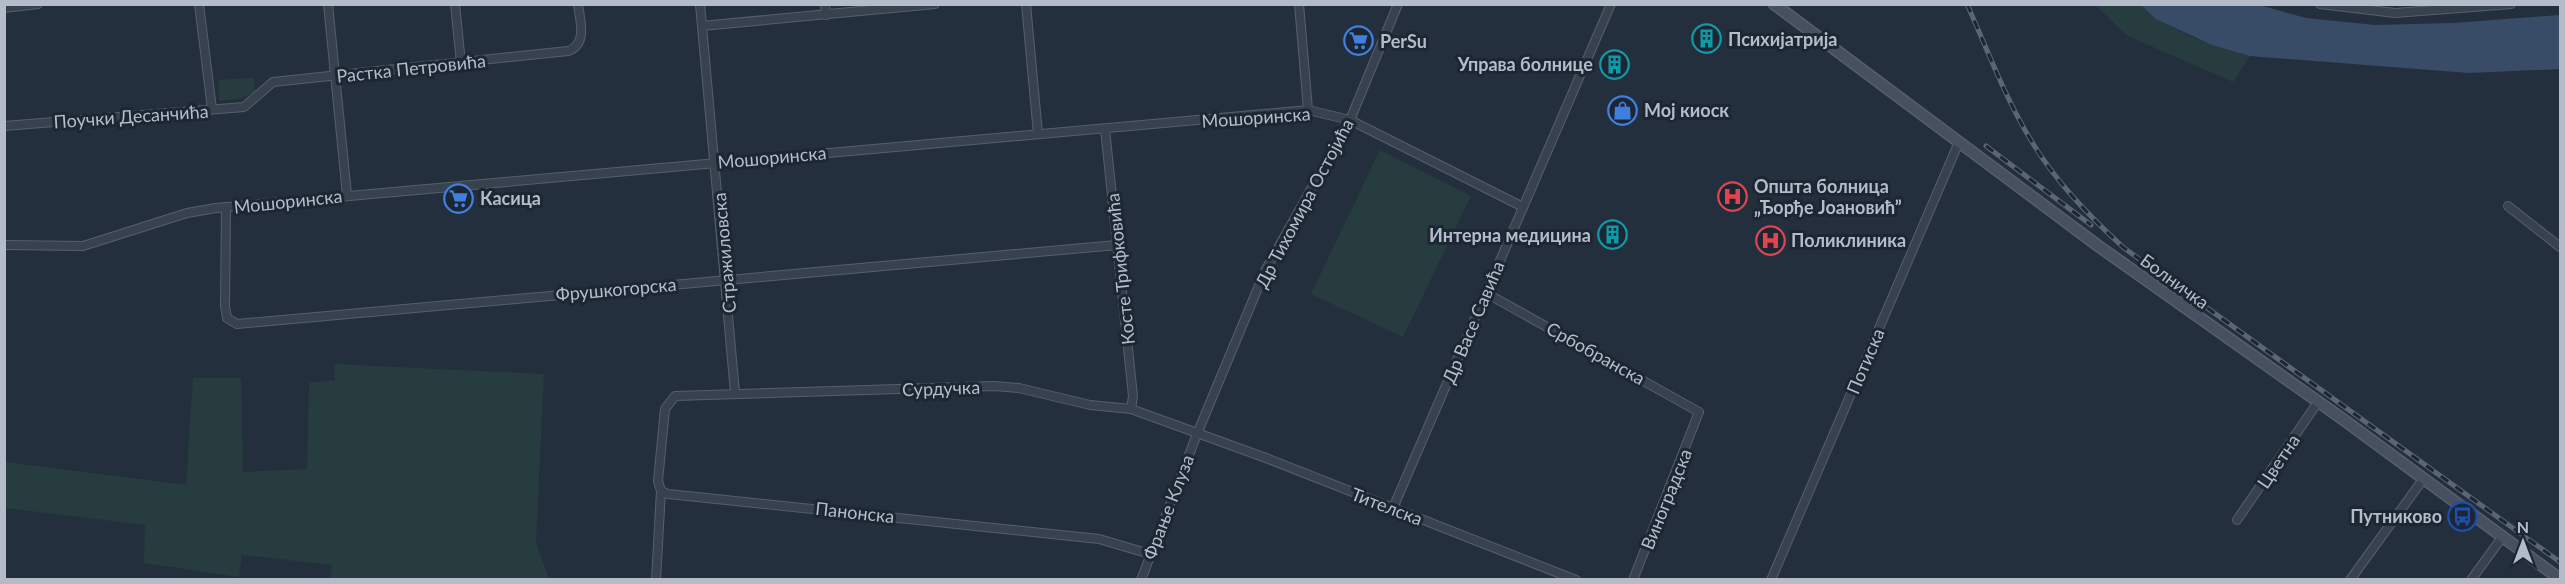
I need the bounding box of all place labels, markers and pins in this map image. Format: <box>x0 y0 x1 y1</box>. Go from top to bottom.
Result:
building icon: Психијатрија <box>1691 23 1723 55</box>
supermarket icon: PerSu <box>1343 25 1375 57</box>
place label: Психијатрија <box>1728 28 1837 50</box>
place label: PerSu <box>1380 30 1427 52</box>
building icon: Управа болнице <box>1598 48 1630 80</box>
place label: Управа болнице <box>1457 53 1593 75</box>
shop icon: Мој киоск <box>1607 94 1639 126</box>
place label: Мој киоск <box>1644 99 1729 121</box>
place label: Општа болница „Ђорђе Јоановић” <box>1754 175 1902 218</box>
hospital icon: Општа болница „Ђорђе Јоановић” <box>1717 180 1749 212</box>
supermarket icon: Касица <box>443 182 475 214</box>
place label: Касица <box>480 187 541 209</box>
building icon: Интерна медицина <box>1596 219 1628 251</box>
place label: Интерна медицина <box>1429 224 1591 246</box>
hospital icon: Поликлиника <box>1754 224 1786 256</box>
place label: Поликлиника <box>1791 229 1906 251</box>
bus stop icon: Путниково <box>2447 500 2479 532</box>
place label: Путниково <box>2350 505 2442 527</box>

